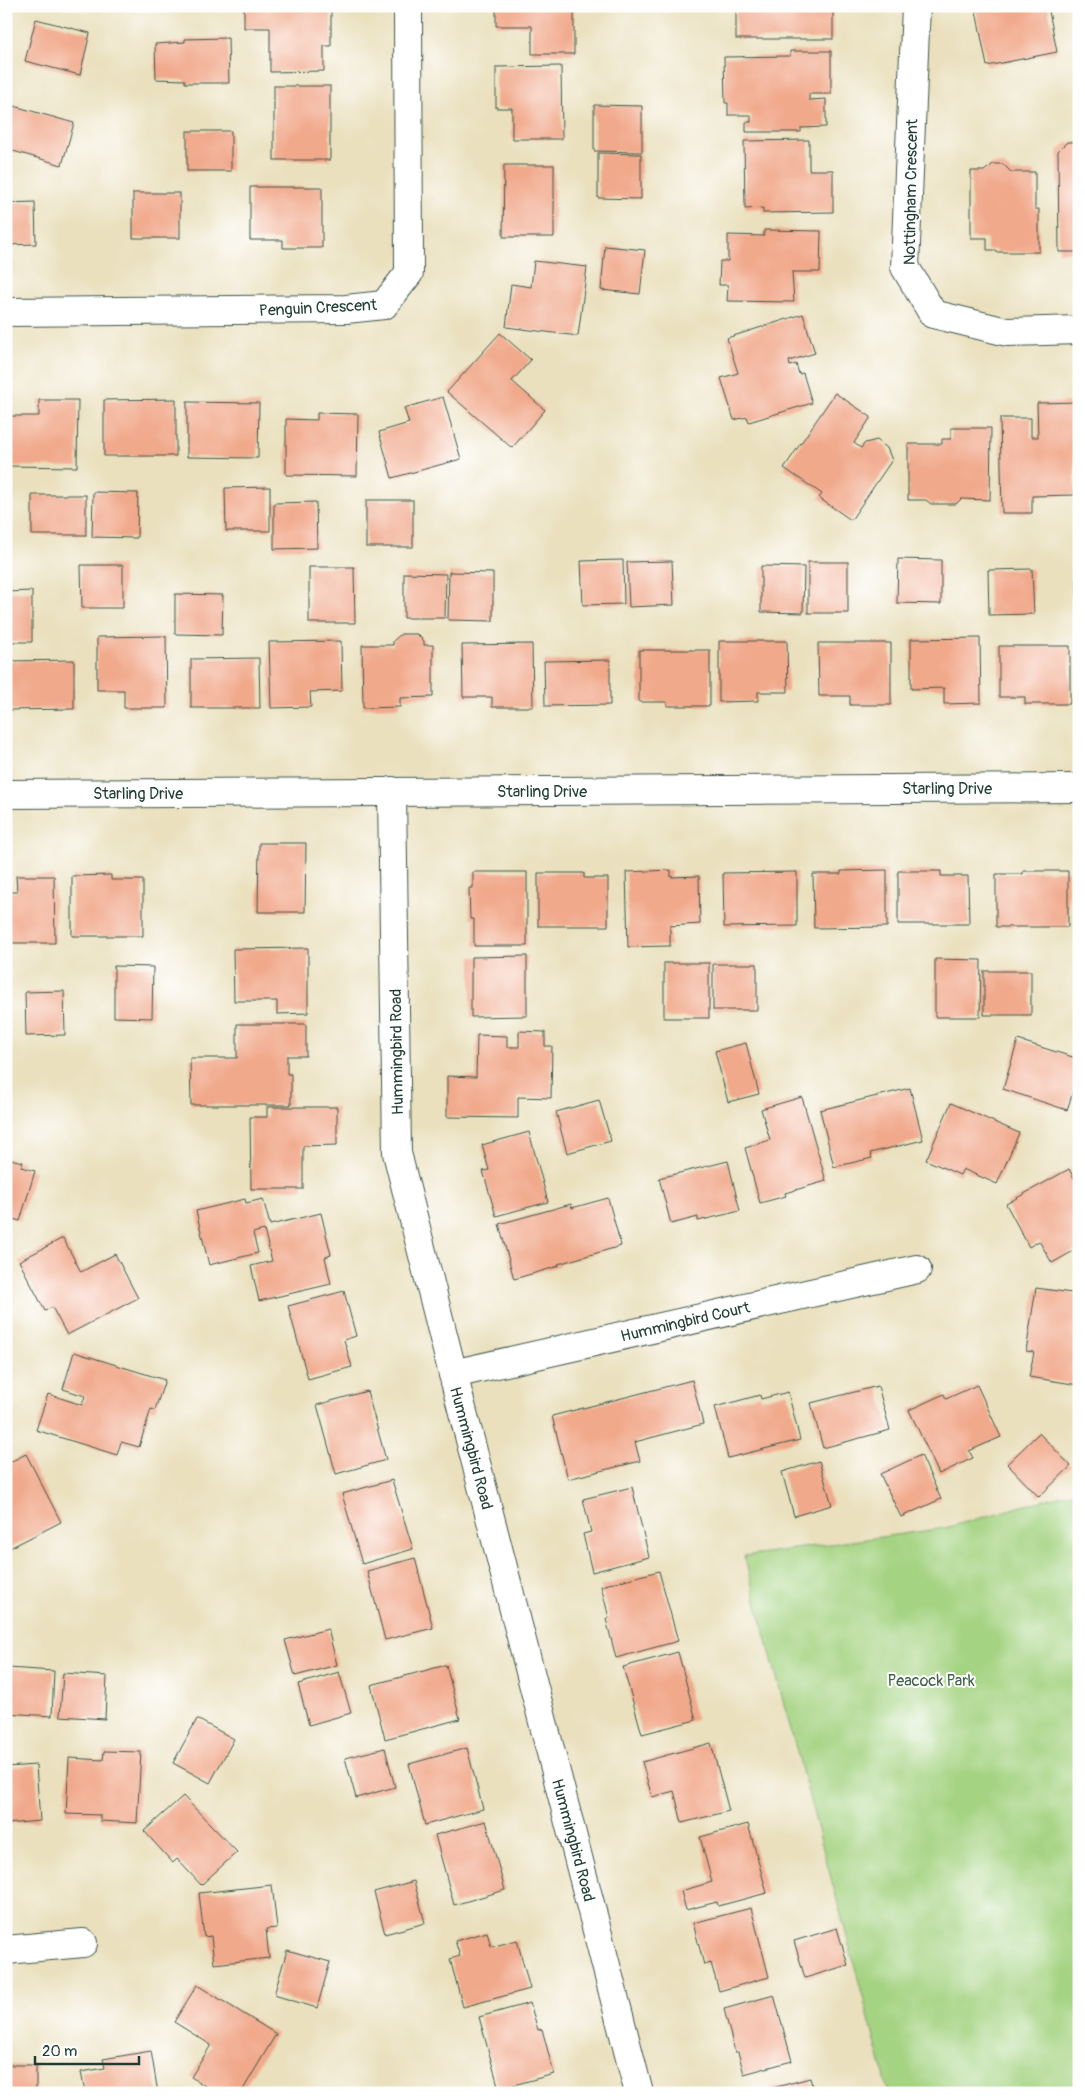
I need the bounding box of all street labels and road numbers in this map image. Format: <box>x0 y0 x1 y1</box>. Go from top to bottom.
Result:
street label: Nottingham Crescent <box>900 118 922 265</box>
street label: Penguin Crescent <box>259 295 378 321</box>
street label: Starling Drive <box>902 779 992 799</box>
street label: Starling Drive <box>497 782 587 802</box>
street label: Starling Drive <box>93 784 183 804</box>
street label: Hummingbird Road <box>386 989 408 1115</box>
street label: Hummingbird Court <box>619 1297 752 1347</box>
street label: Hummingbird Road <box>445 1385 497 1512</box>
street label: Hummingbird Road <box>547 1777 599 1904</box>

